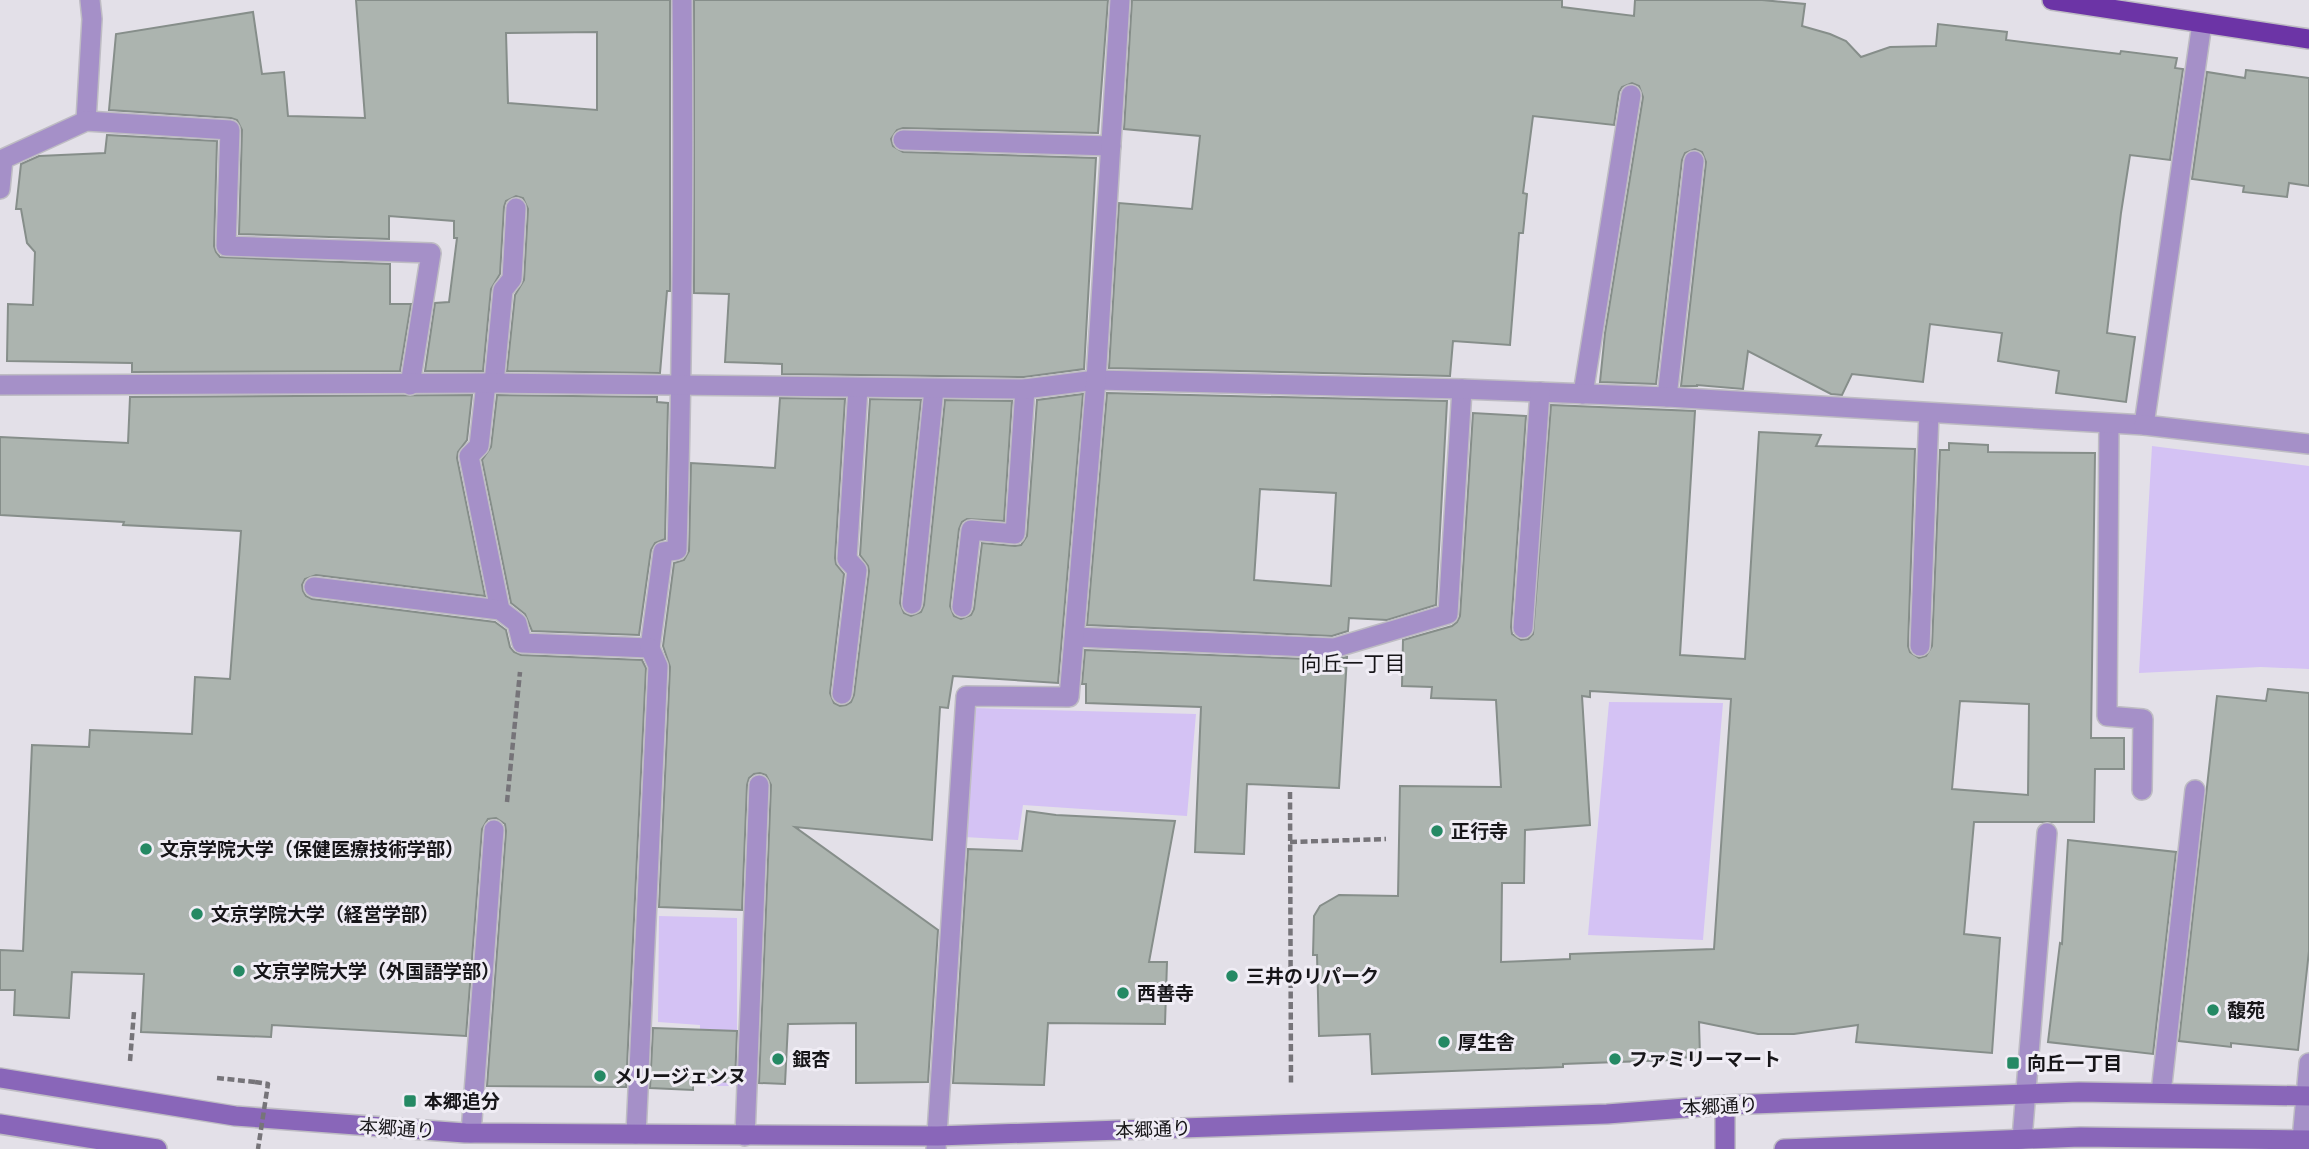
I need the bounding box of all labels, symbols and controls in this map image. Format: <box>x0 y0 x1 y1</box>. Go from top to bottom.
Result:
district label: 向丘一丁目 <box>1301 651 1406 676</box>
place label: 正行寺 <box>1451 820 1508 842</box>
marker: 正行寺 <box>1429 823 1445 839</box>
place label: 文京学院大学（保健医療技術学部） <box>160 838 464 860</box>
marker: 文京学院大学（保健医療技術学部） <box>138 841 154 857</box>
place label: 文京学院大学（経営学部） <box>211 903 439 925</box>
marker: 文京学院大学（経営学部） <box>189 906 205 922</box>
place label: 文京学院大学（外国語学部） <box>253 960 500 982</box>
marker: 文京学院大学（外国語学部） <box>231 963 247 979</box>
place label: 三井のリパーク <box>1246 965 1379 987</box>
marker: 三井のリパーク <box>1224 968 1240 984</box>
place label: 西善寺 <box>1137 982 1194 1004</box>
marker: 西善寺 <box>1115 985 1131 1001</box>
place label: 馥苑 <box>2227 999 2265 1021</box>
marker: 馥苑 <box>2205 1002 2221 1018</box>
place label: 厚生舎 <box>1458 1031 1515 1053</box>
marker: 厚生舎 <box>1436 1034 1452 1050</box>
place label: 銀杏 <box>792 1048 830 1070</box>
place label: ファミリーマート <box>1629 1048 1781 1070</box>
marker: 銀杏 <box>770 1051 786 1067</box>
marker: ファミリーマート <box>1607 1051 1623 1067</box>
place label: 向丘一丁目 <box>2027 1052 2122 1074</box>
marker: 向丘一丁目 <box>2005 1055 2021 1071</box>
place label: メリージェンヌ <box>614 1065 747 1087</box>
marker: メリージェンヌ <box>592 1068 608 1084</box>
place label: 本郷追分 <box>424 1090 500 1112</box>
marker: 本郷追分 <box>402 1093 418 1109</box>
street label: 本郷通り <box>1681 1093 1759 1119</box>
street label: 本郷通り <box>358 1114 436 1142</box>
street label: 本郷通り <box>1115 1117 1191 1141</box>

